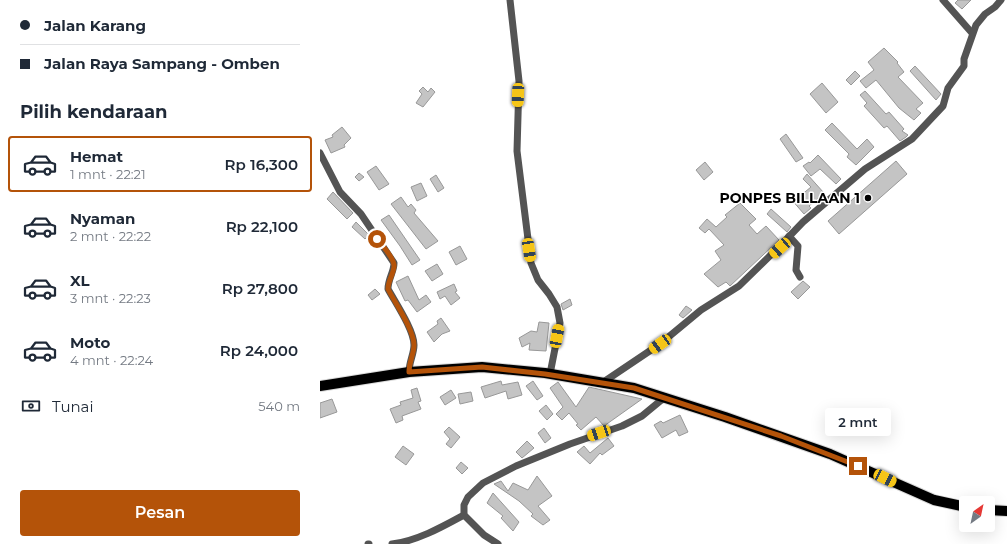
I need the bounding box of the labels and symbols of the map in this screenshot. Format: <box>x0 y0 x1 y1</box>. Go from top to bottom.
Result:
car <box>512 83 524 107</box>
place label: PONPES BILLAAN 1 <box>719 189 860 207</box>
marker: PONPES BILLAAN 1 <box>863 193 873 203</box>
route start <box>368 230 386 248</box>
car <box>767 236 793 260</box>
car <box>521 237 537 263</box>
car <box>549 323 565 349</box>
car <box>647 332 673 356</box>
callout: 2 mnt <box>825 408 891 436</box>
car <box>586 424 612 442</box>
route end <box>849 457 867 475</box>
car <box>872 467 898 489</box>
north arrow <box>959 496 995 532</box>

